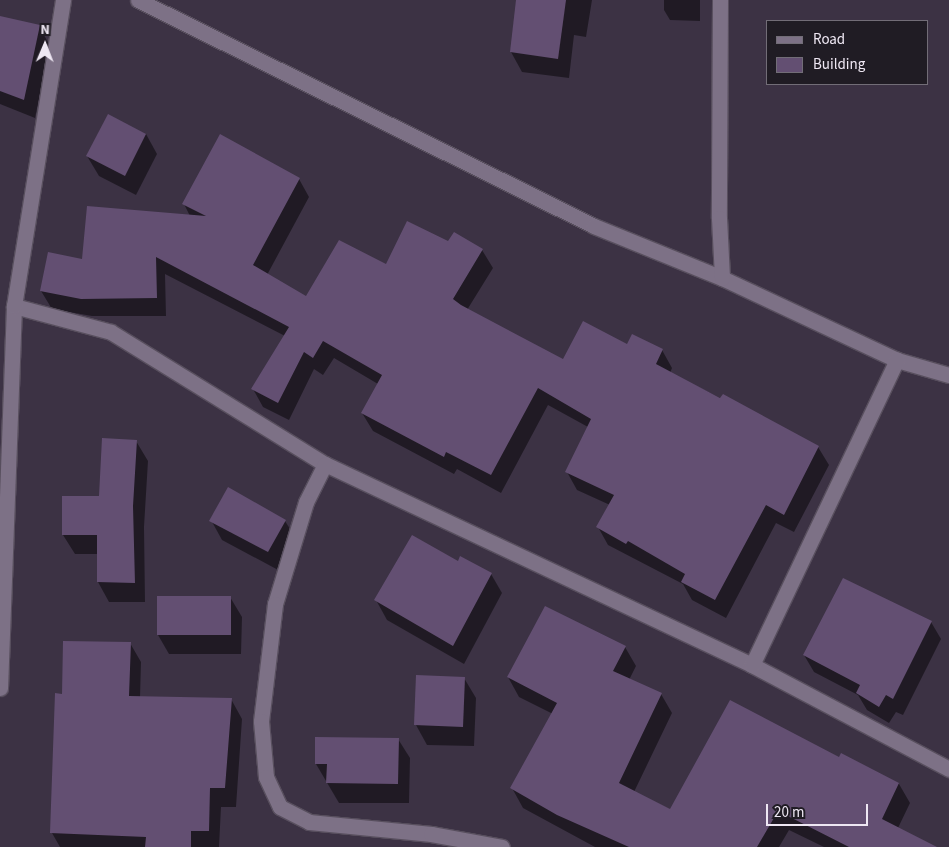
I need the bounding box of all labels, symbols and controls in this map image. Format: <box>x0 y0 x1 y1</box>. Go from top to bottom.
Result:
north arrow <box>20 20 70 70</box>
text: N <box>40 20 50 40</box>
legend <box>766 20 929 85</box>
text: Road <box>813 29 845 50</box>
text: Building <box>813 54 865 75</box>
scale bar <box>769 794 872 826</box>
text: 20 m <box>774 802 804 823</box>

